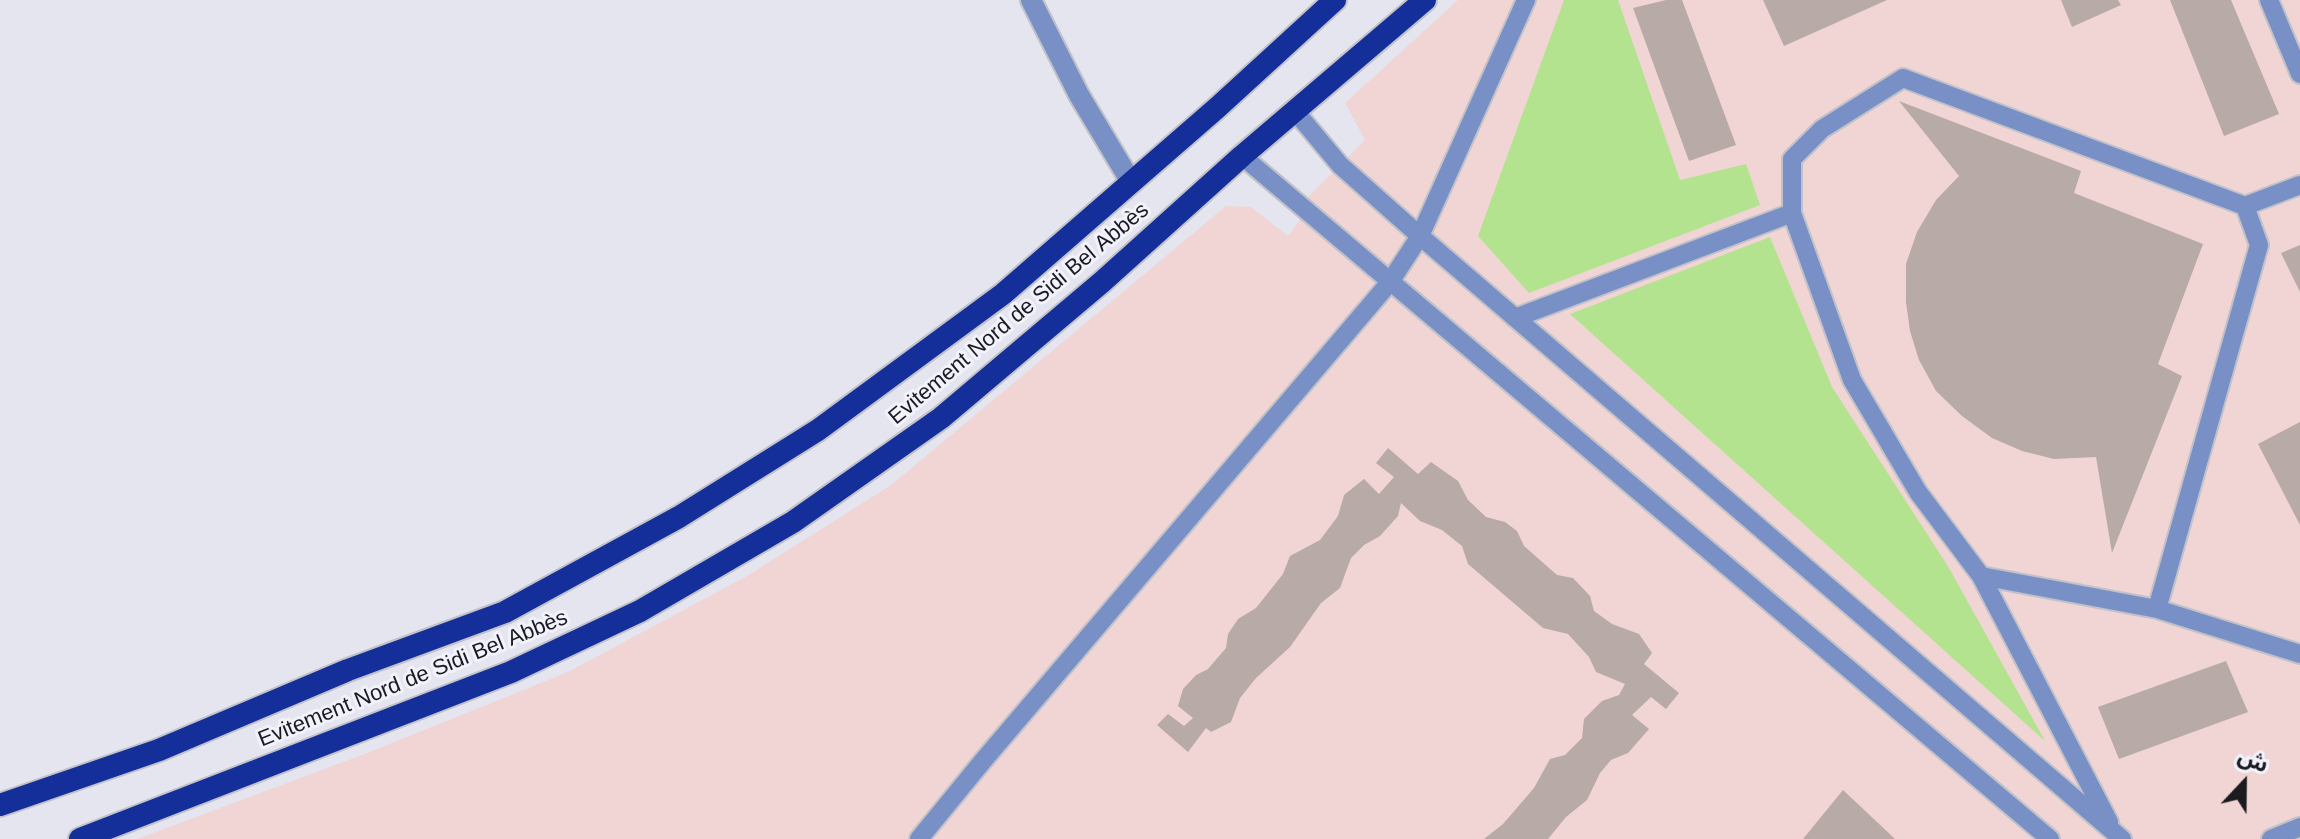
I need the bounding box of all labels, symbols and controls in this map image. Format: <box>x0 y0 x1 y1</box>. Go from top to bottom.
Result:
street label: Evitement Nord de Sidi Bel Abbès <box>884 197 1154 431</box>
street label: Evitement Nord de Sidi Bel Abbès <box>254 605 572 753</box>
north arrow <box>2204 743 2284 823</box>
text: ش <box>2235 743 2272 778</box>

